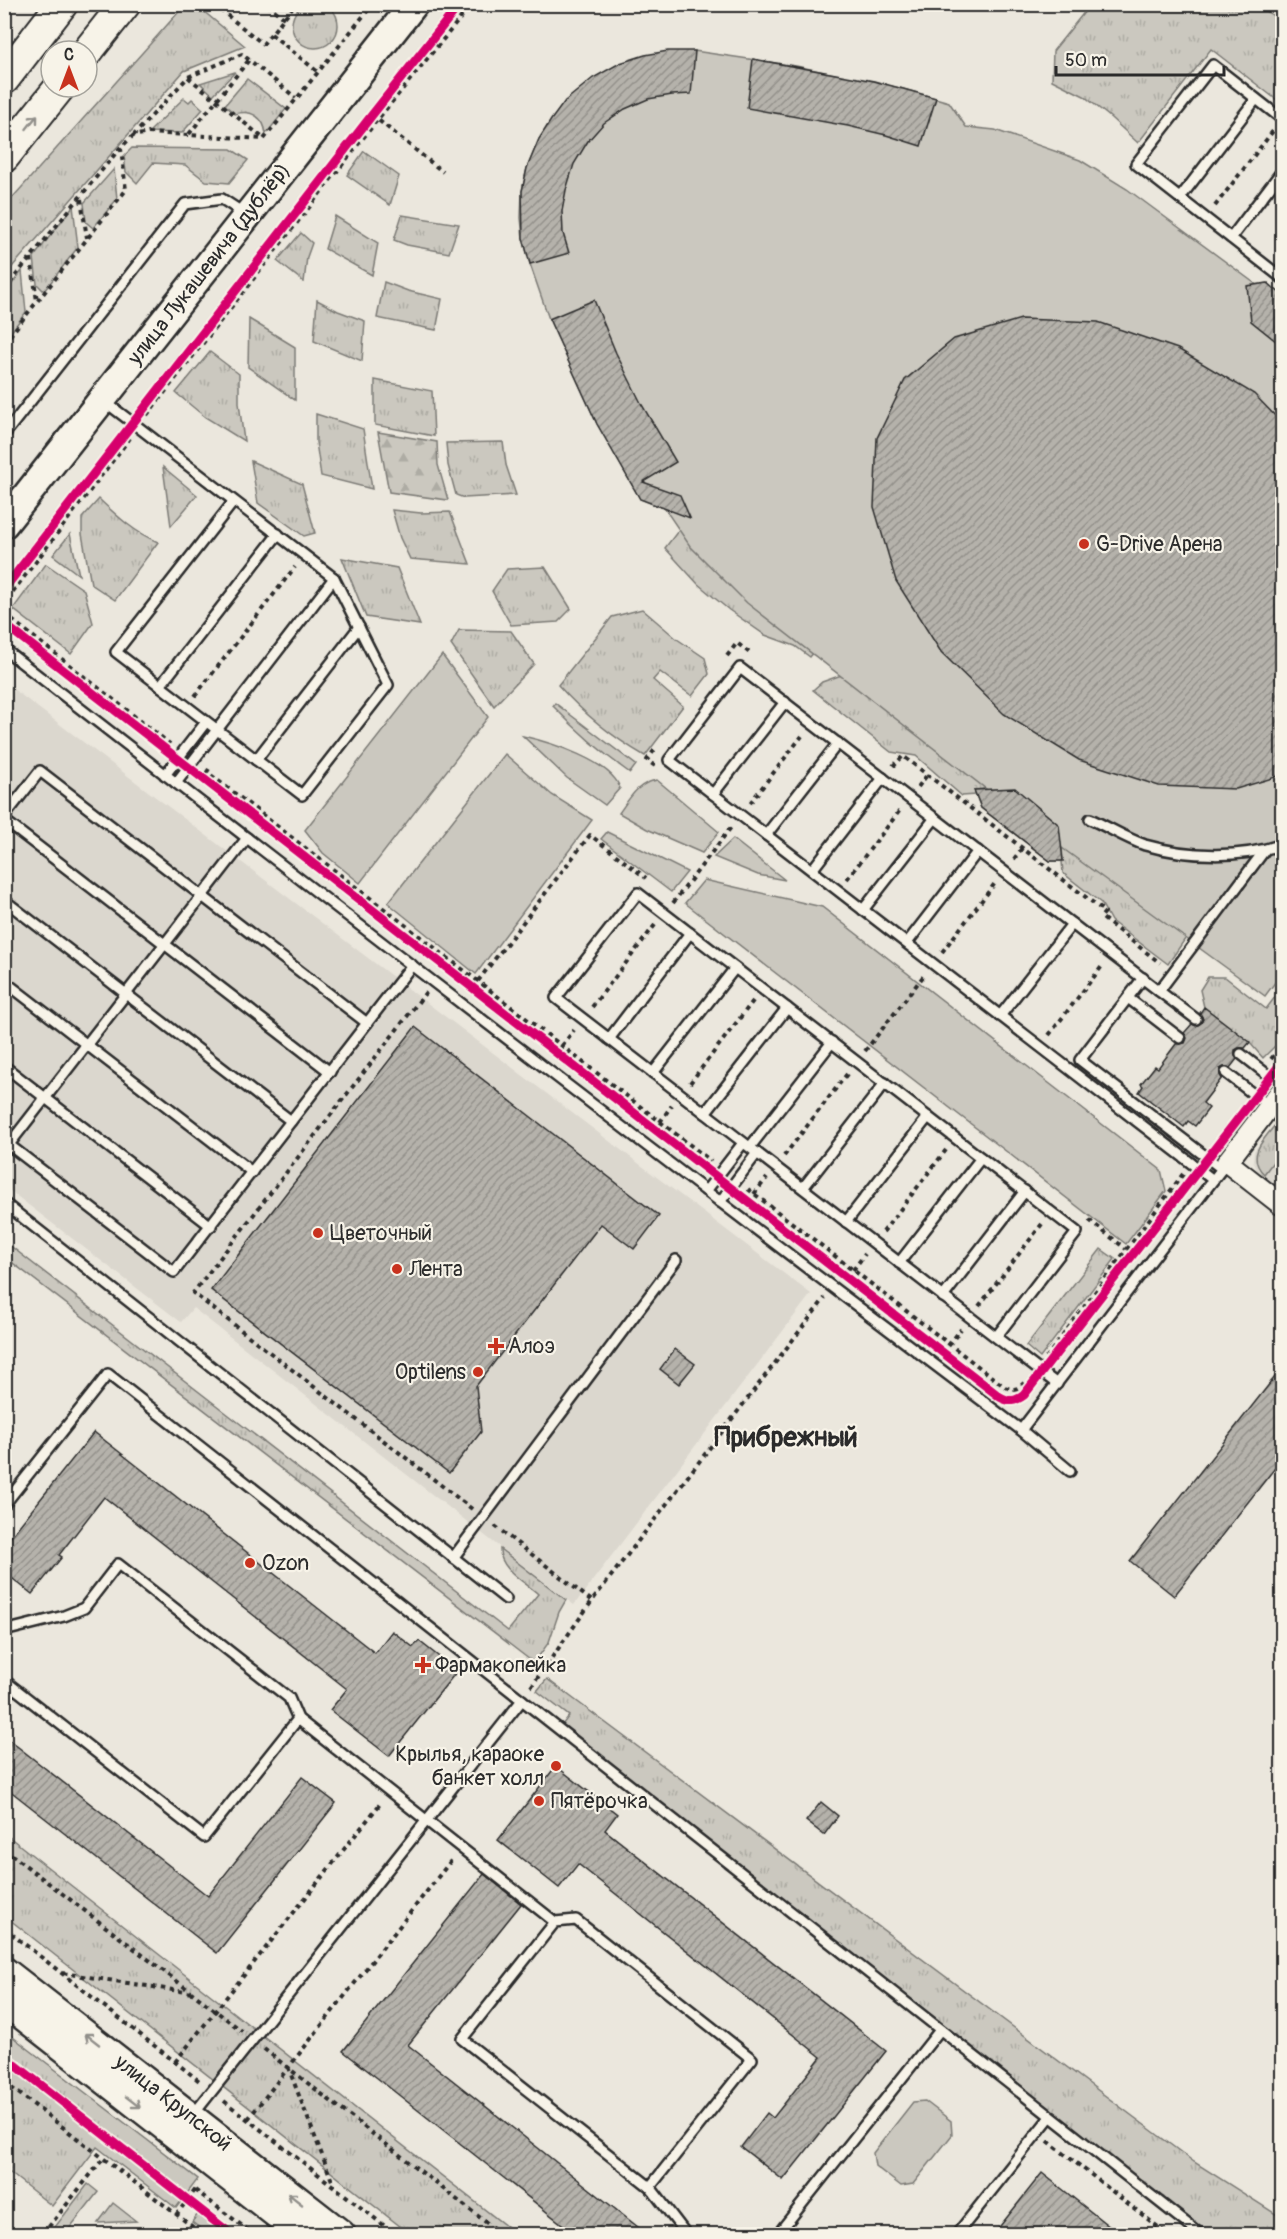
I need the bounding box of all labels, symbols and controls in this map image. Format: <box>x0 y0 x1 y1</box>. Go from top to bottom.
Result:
north arrow <box>39 39 99 99</box>
scale bar <box>1056 39 1224 77</box>
text: С <box>64 45 74 65</box>
text: 50 m <box>1065 49 1107 72</box>
one-way arrow <box>26 114 39 130</box>
street label: улица Лукашевича (дублёр) <box>121 158 296 371</box>
place label: G-Drive Арена <box>1096 531 1222 558</box>
marker: G-Drive Арена <box>1077 537 1091 551</box>
place label: Цветочный <box>330 1220 432 1247</box>
marker: Цветочный <box>311 1226 325 1240</box>
place label: Лента <box>408 1256 463 1283</box>
marker: Лента <box>390 1262 404 1276</box>
place label: Алоэ <box>508 1333 555 1360</box>
marker: Алоэ <box>489 1339 503 1353</box>
place label: Optilens <box>395 1359 467 1386</box>
marker: Optilens <box>471 1365 485 1379</box>
district label: Прибрежный <box>714 1421 858 1454</box>
place label: Ozon <box>262 1550 309 1577</box>
marker: Ozon <box>243 1556 257 1570</box>
place label: Фармакопейка <box>435 1652 566 1679</box>
marker: Фармакопейка <box>416 1658 430 1672</box>
place label: Крылья, караоке банкет холл <box>395 1741 545 1792</box>
marker: Крылья, караоке банкет холл <box>549 1759 563 1773</box>
place label: Пятёрочка <box>551 1788 648 1815</box>
marker: Пятёрочка <box>532 1794 546 1808</box>
one-way arrow <box>85 2033 101 2046</box>
street label: улица Крупской <box>108 2048 237 2157</box>
one-way arrow <box>125 2095 141 2108</box>
one-way arrow <box>288 2192 304 2205</box>

